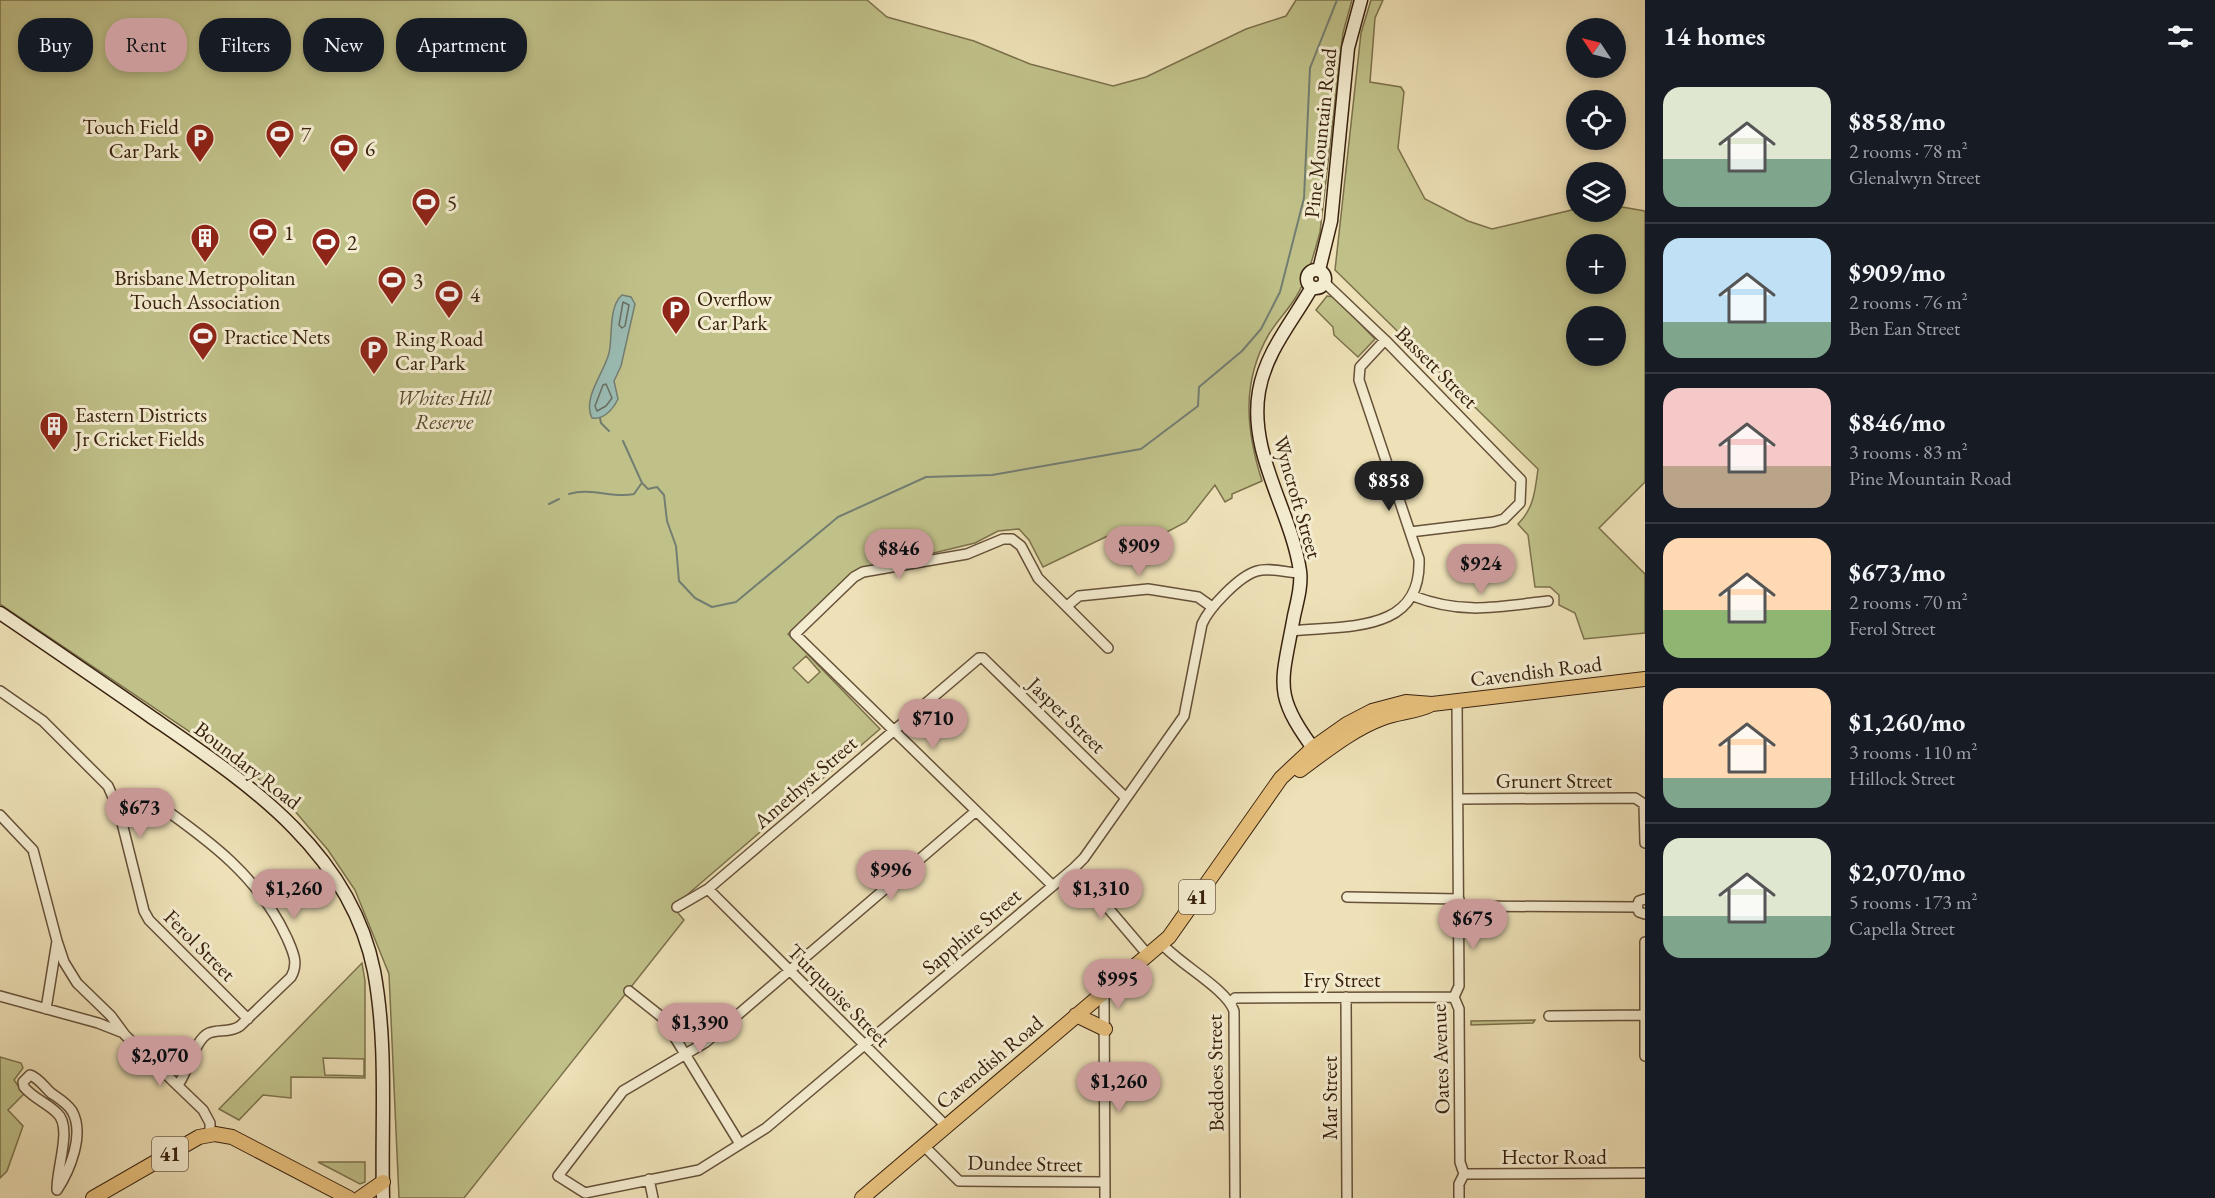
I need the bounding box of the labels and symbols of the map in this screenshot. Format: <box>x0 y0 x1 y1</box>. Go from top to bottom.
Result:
north arrow <box>1566 18 1626 78</box>
street label: Pine Mountain Road <box>1298 46 1342 219</box>
place label: Touch Field Car Park <box>82 113 180 164</box>
sports icon: 7 <box>264 118 296 160</box>
place label: 7 <box>301 121 312 148</box>
parking icon: Touch Field Car Park <box>184 122 216 164</box>
sports icon: 6 <box>328 132 360 174</box>
place label: 6 <box>365 135 375 162</box>
sports icon: 5 <box>410 186 442 228</box>
place label: 5 <box>447 189 457 216</box>
sports icon: 1 <box>247 216 279 258</box>
place label: 1 <box>284 219 294 246</box>
building icon: Brisbane Metropolitan Touch Association <box>189 222 221 264</box>
sports icon: 2 <box>310 226 342 268</box>
place label: 2 <box>347 229 357 256</box>
place label: Brisbane Metropolitan Touch Association <box>114 264 296 315</box>
sports icon: 3 <box>376 264 408 306</box>
place label: 3 <box>413 267 423 294</box>
sports icon: 4 <box>433 278 465 320</box>
place label: 4 <box>470 281 481 308</box>
place label: Overflow Car Park <box>697 285 773 336</box>
parking icon: Overflow Car Park <box>660 294 692 336</box>
sports icon: Practice Nets <box>187 320 219 362</box>
street label: Bassett Street <box>1390 320 1484 414</box>
place label: Practice Nets <box>224 323 330 350</box>
place label: Ring Road Car Park <box>395 325 484 376</box>
parking icon: Ring Road Car Park <box>358 334 390 376</box>
park label: Whites Hill Reserve <box>396 384 493 435</box>
place label: Eastern Districts Jr Cricket Fields <box>73 401 207 452</box>
building icon: Eastern Districts Jr Cricket Fields <box>38 410 70 452</box>
street label: Wyncroft Street <box>1268 432 1329 562</box>
pin: $858 <box>1353 461 1425 512</box>
pin: $909 <box>1103 526 1175 577</box>
pin: $846 <box>863 529 935 580</box>
pin: $924 <box>1445 544 1517 595</box>
street label: Cavendish Road <box>1469 649 1604 692</box>
street label: Jasper Street <box>1021 670 1112 759</box>
pin: $710 <box>897 699 969 750</box>
street label: Boundary Road <box>189 715 307 815</box>
street label: Amethyst Street <box>747 729 863 835</box>
street label: Grunert Street <box>1496 767 1613 794</box>
pin: $673 <box>104 788 176 839</box>
pin: $996 <box>855 850 927 901</box>
pin: $1,260 <box>245 869 343 920</box>
pin: $1,310 <box>1052 869 1150 920</box>
road number: 41 <box>1179 880 1215 914</box>
street label: Sapphire Street <box>916 881 1026 980</box>
pin: $675 <box>1437 899 1509 950</box>
street label: Ferol Street <box>158 903 242 987</box>
street label: Turquoise Street <box>782 938 897 1053</box>
pin: $995 <box>1082 959 1154 1010</box>
street label: Fry Street <box>1303 966 1381 993</box>
pin: $1,390 <box>651 1003 749 1054</box>
street label: Oates Avenue <box>1425 1003 1455 1115</box>
street label: Cavendish Road <box>930 1009 1049 1115</box>
street label: Beddoes Street <box>1200 1014 1230 1132</box>
pin: $2,070 <box>111 1036 209 1087</box>
street label: Mar Street <box>1316 1055 1343 1140</box>
pin: $1,260 <box>1070 1062 1168 1113</box>
road number: 41 <box>152 1137 188 1171</box>
street label: Hector Road <box>1501 1143 1607 1170</box>
street label: Dundee Street <box>967 1148 1083 1178</box>

